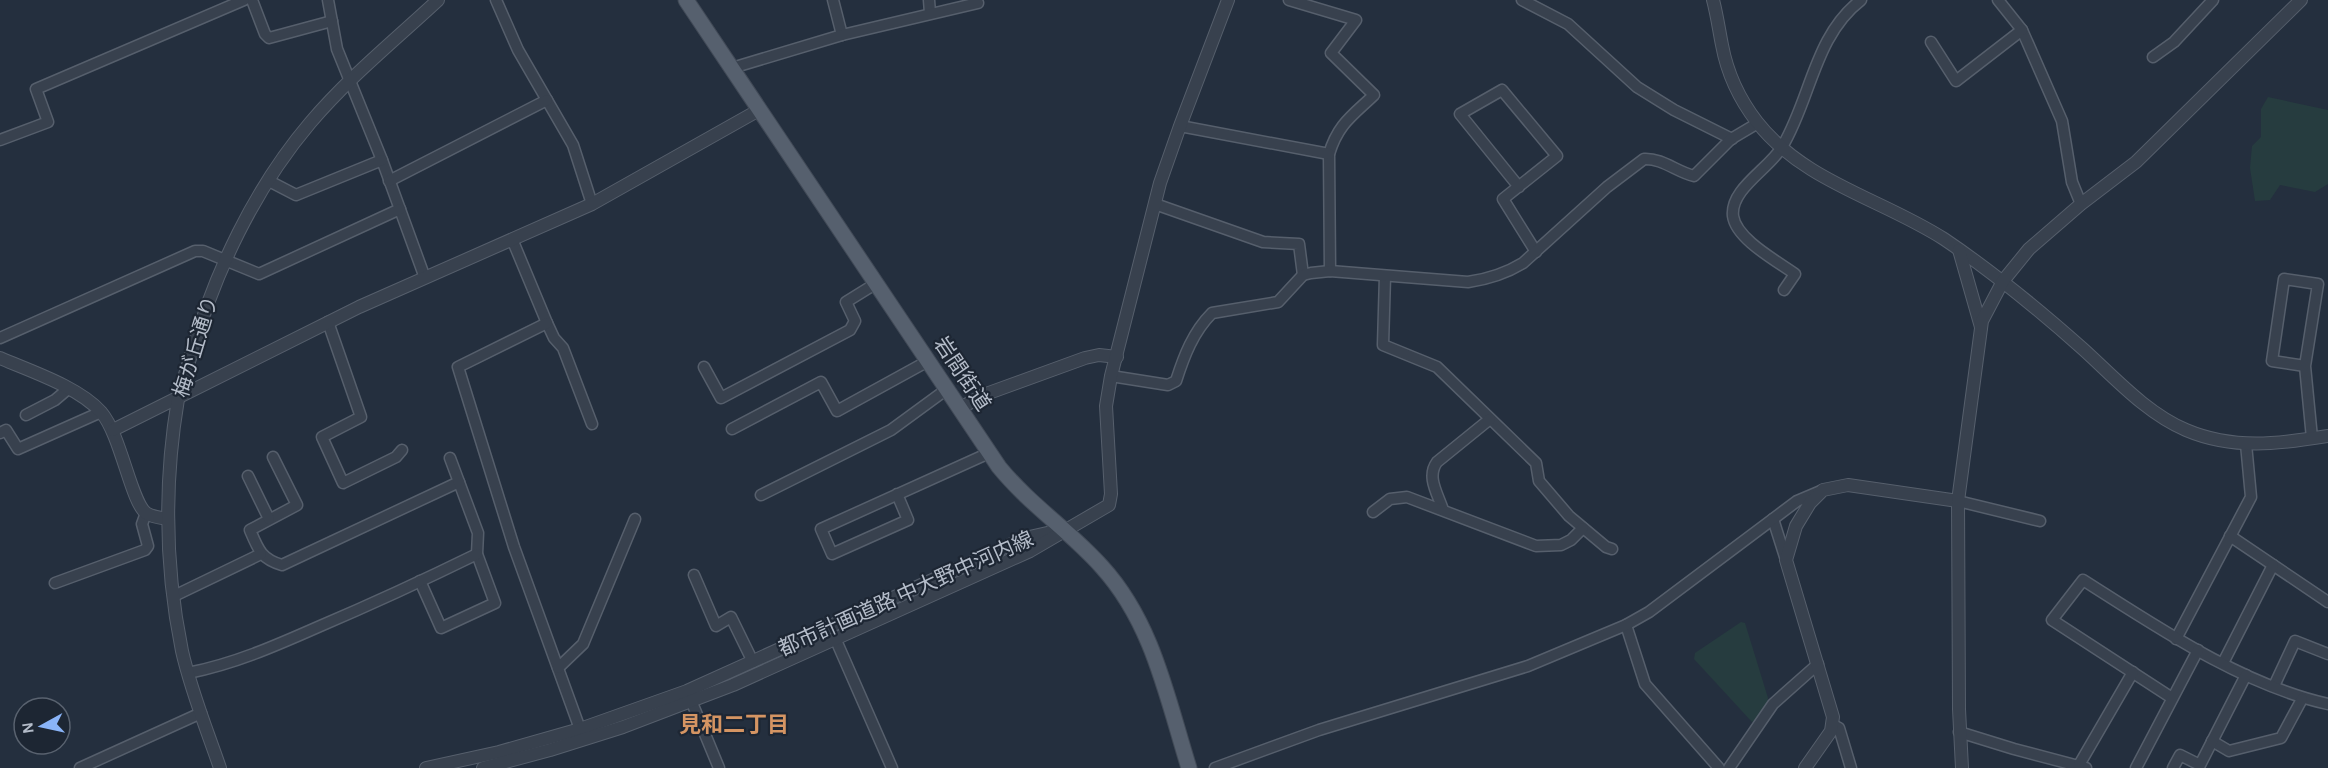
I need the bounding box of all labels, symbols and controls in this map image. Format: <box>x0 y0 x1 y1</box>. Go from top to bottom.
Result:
street label: 梅が丘通り <box>170 293 221 400</box>
street label: 岩間街道 <box>930 333 995 415</box>
street label: 都市計画道路 中大野中河内線 <box>775 527 1037 660</box>
north arrow <box>12 696 72 756</box>
district label: 見和二丁目 <box>679 713 789 736</box>
text: N <box>19 721 37 735</box>

